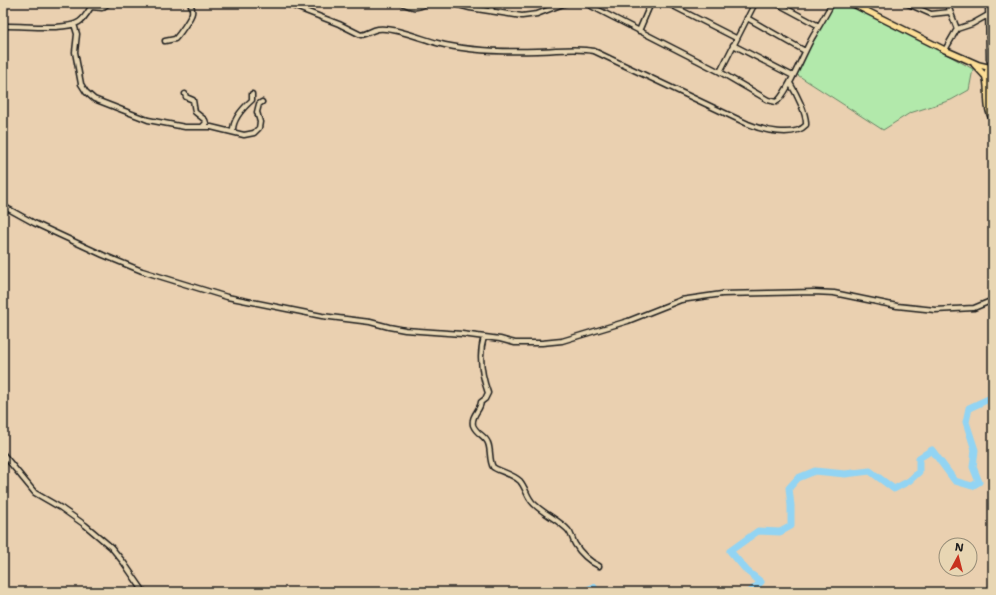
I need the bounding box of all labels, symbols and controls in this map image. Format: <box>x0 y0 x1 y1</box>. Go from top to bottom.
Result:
north arrow <box>938 537 978 577</box>
text: N <box>954 540 965 556</box>

